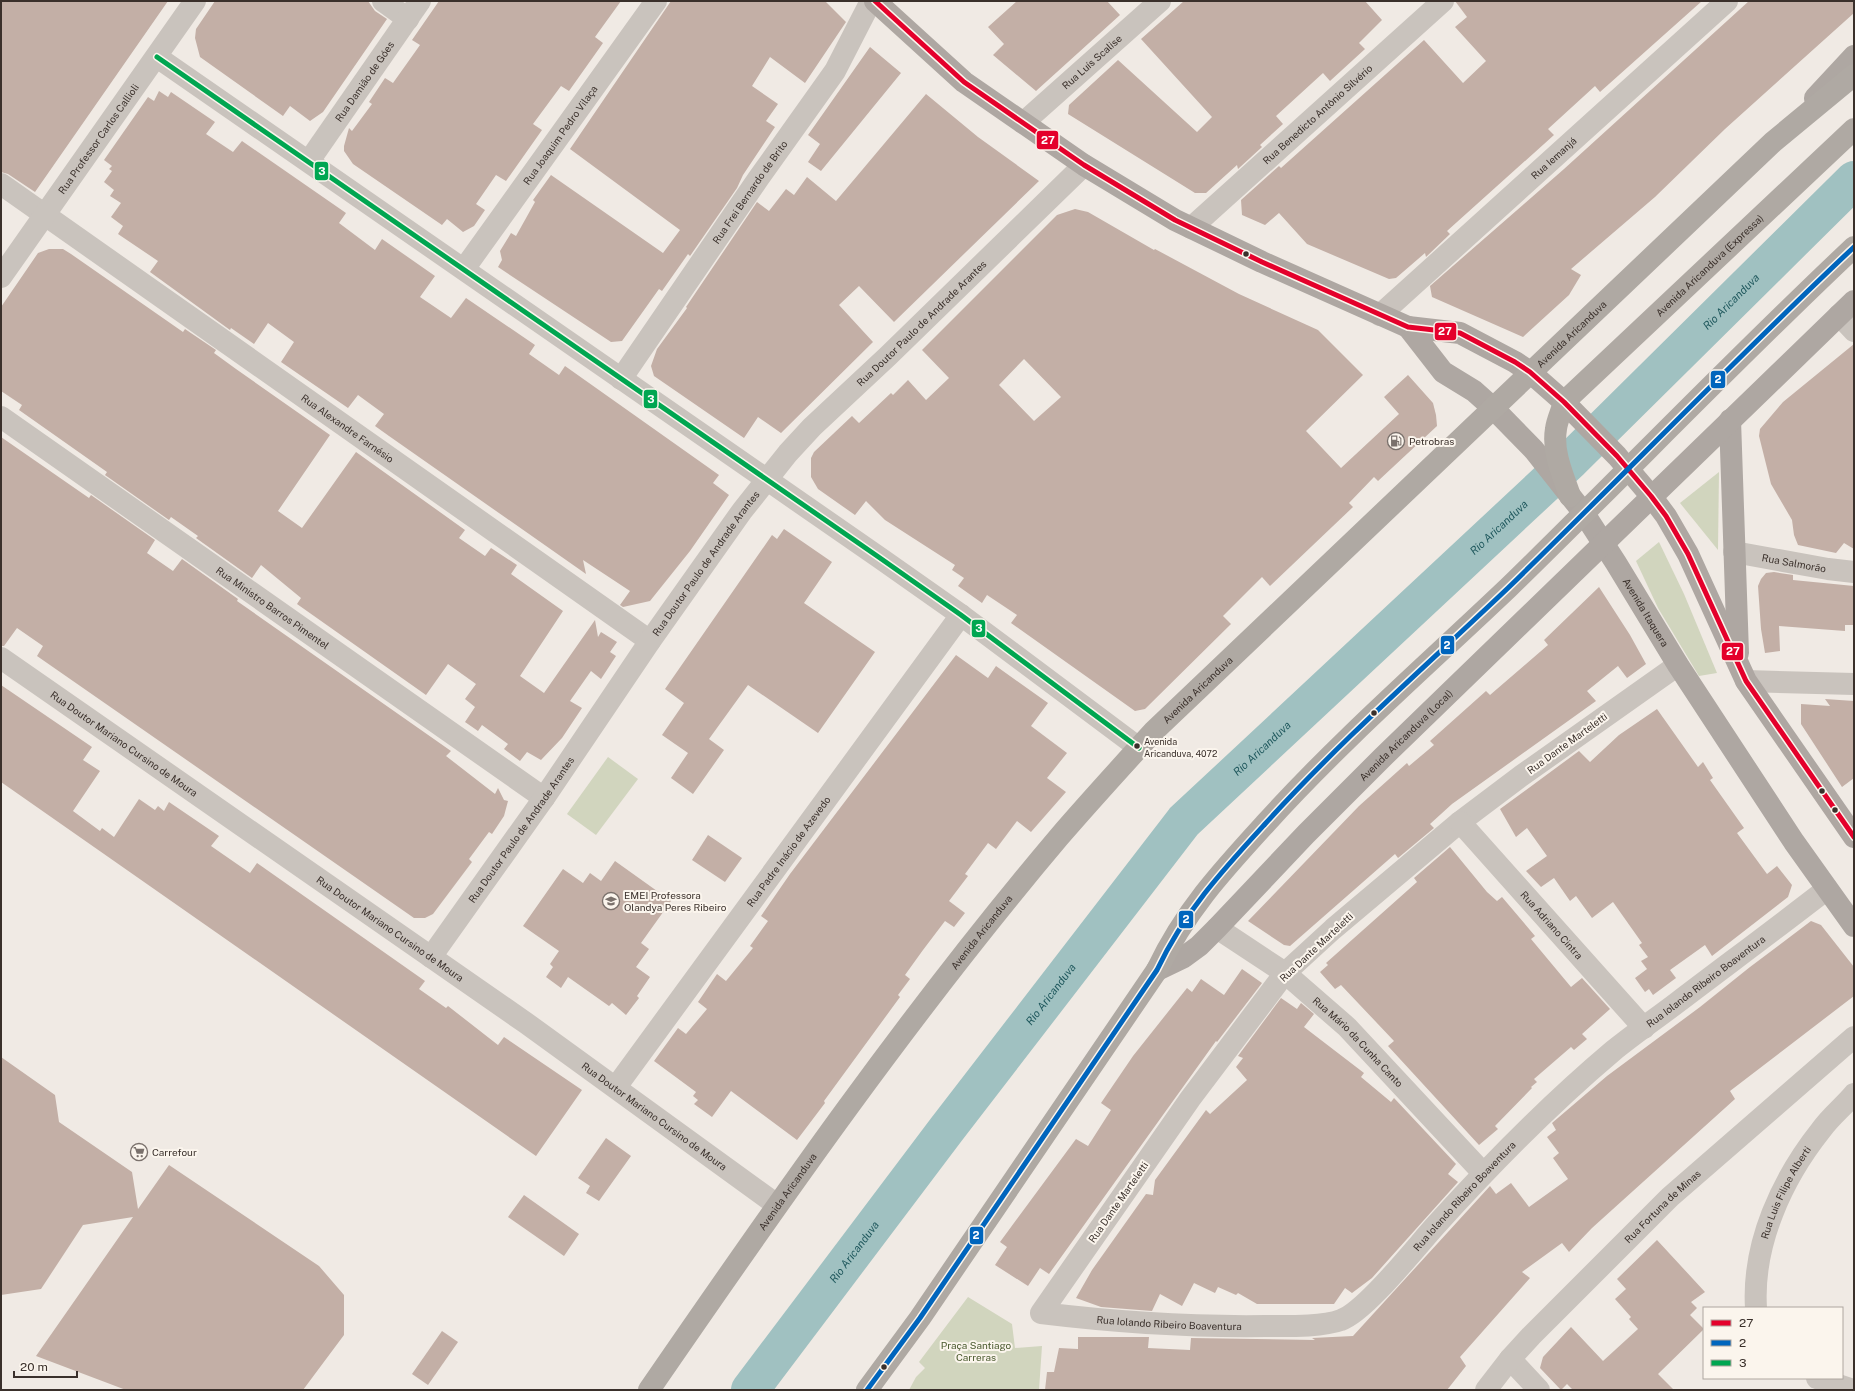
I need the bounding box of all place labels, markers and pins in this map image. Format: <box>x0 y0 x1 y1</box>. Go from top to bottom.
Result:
unlabelled marker <box>1241 249 1251 259</box>
fuel station icon: Petrobras <box>1386 431 1406 451</box>
place label: Petrobras <box>1409 435 1454 447</box>
unlabelled marker <box>1369 708 1379 718</box>
place label: Avenida Aricanduva, 4072 <box>1144 736 1217 759</box>
marker: Avenida Aricanduva, 4072 <box>1132 741 1142 751</box>
unlabelled marker <box>1817 786 1827 796</box>
unlabelled marker <box>1830 805 1840 815</box>
place label: EMEI Professora Olandya Peres Ribeiro <box>624 889 727 913</box>
school or university icon: EMEI Professora Olandya Peres Ribeiro <box>601 891 621 911</box>
supermarket icon: Carrefour <box>129 1142 149 1162</box>
place label: Carrefour <box>152 1146 197 1158</box>
unlabelled marker <box>879 1362 889 1372</box>

